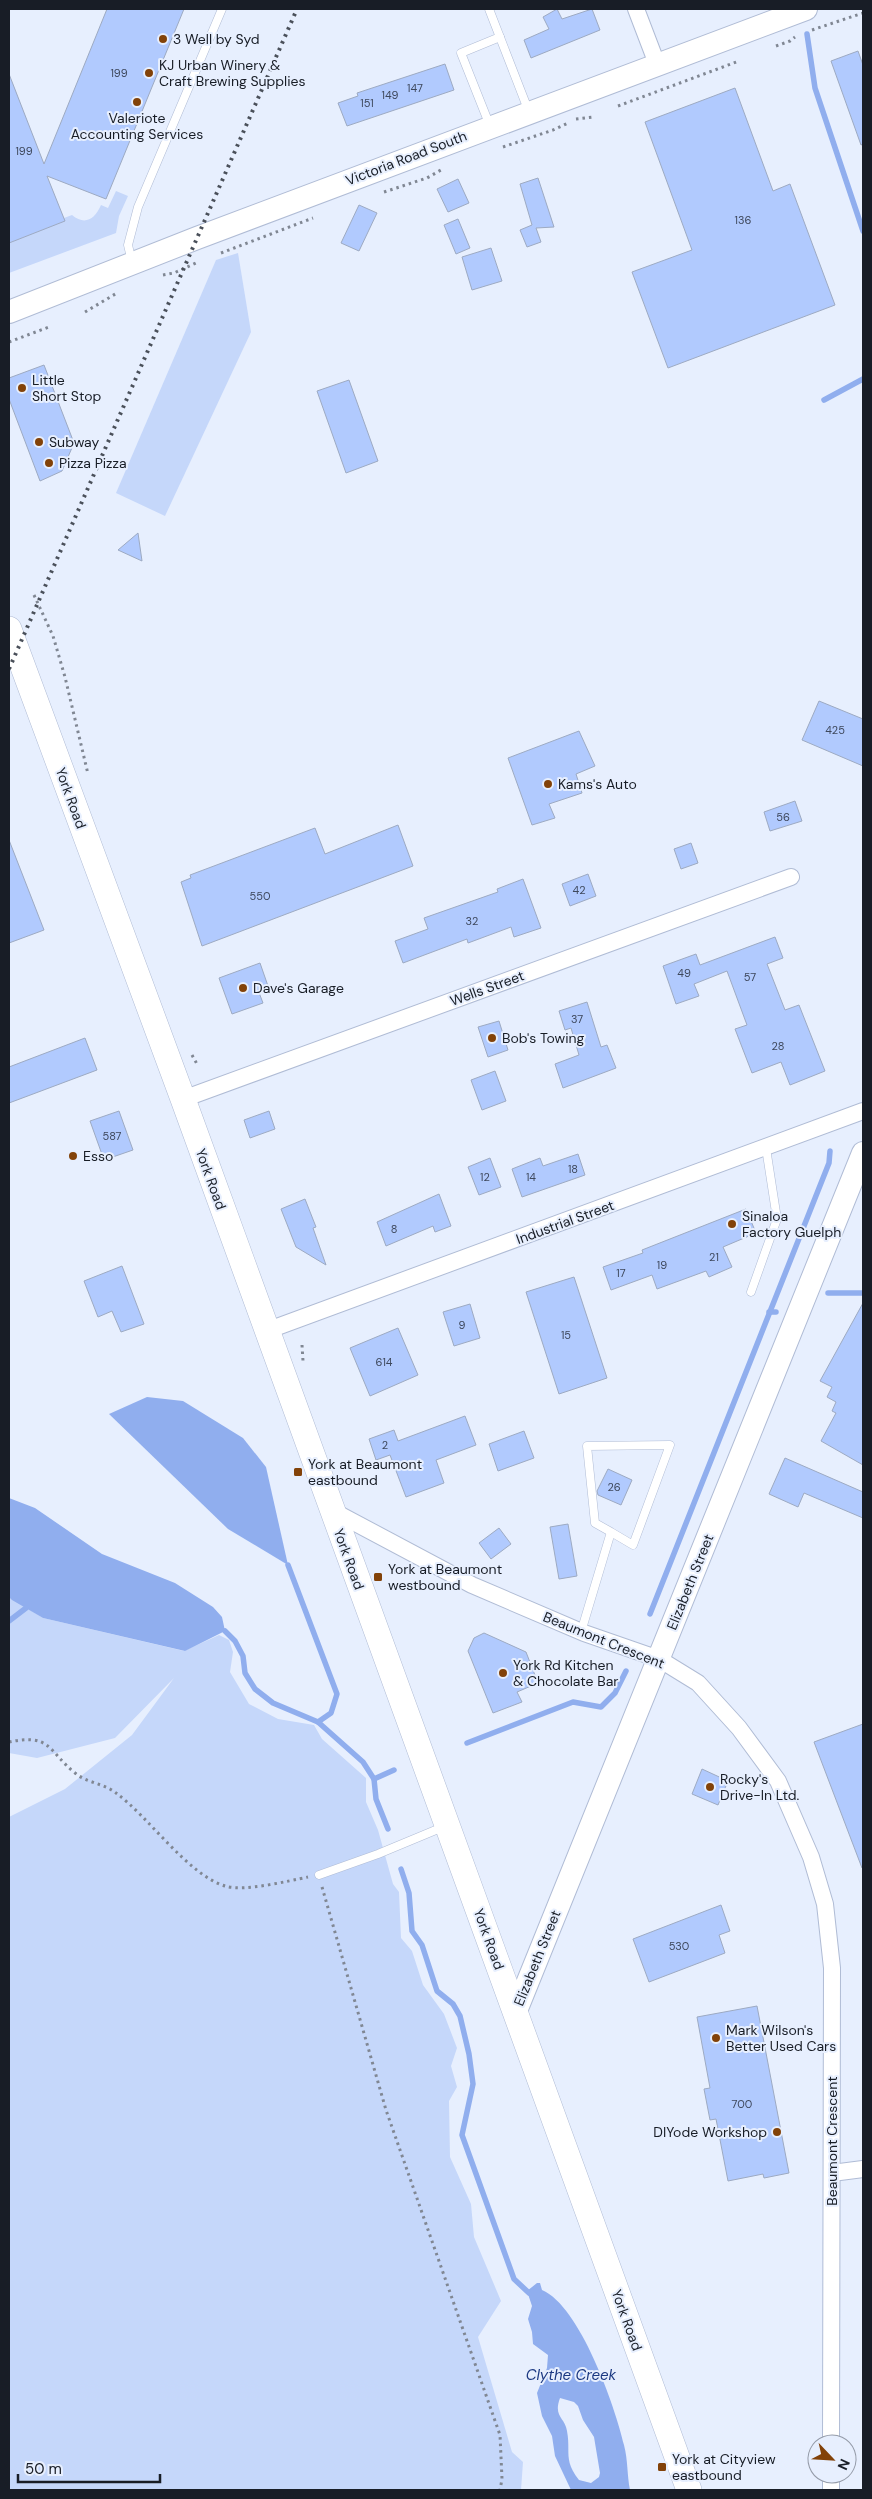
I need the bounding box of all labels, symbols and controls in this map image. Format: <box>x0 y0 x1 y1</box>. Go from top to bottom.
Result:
place label: 3 Well by Syd <box>173 30 260 48</box>
marker: 3 Well by Syd <box>157 33 169 45</box>
place label: KJ Urban Winery & Craft Brewing Supplies <box>159 56 306 90</box>
house number: 199 <box>110 66 128 80</box>
marker: KJ Urban Winery & Craft Brewing Supplies <box>143 67 155 79</box>
house number: 147 <box>407 81 423 95</box>
house number: 149 <box>381 88 399 102</box>
marker: Valeriote Accounting Services <box>131 96 143 108</box>
house number: 151 <box>360 96 374 110</box>
place label: Valeriote Accounting Services <box>71 109 203 143</box>
street label: Victoria Road South <box>343 127 469 189</box>
house number: 199 <box>15 144 33 158</box>
house number: 136 <box>735 213 752 227</box>
place label: Little Short Stop <box>32 371 102 405</box>
marker: Little Short Stop <box>16 382 28 394</box>
place label: Subway <box>49 433 99 451</box>
marker: Subway <box>33 436 45 448</box>
place label: Pizza Pizza <box>59 454 127 472</box>
marker: Pizza Pizza <box>43 457 55 469</box>
house number: 425 <box>825 723 845 737</box>
street label: York Road <box>52 765 90 831</box>
place label: Kams's Auto <box>558 775 637 793</box>
marker: Kams's Auto <box>542 778 554 790</box>
house number: 56 <box>776 810 790 824</box>
house number: 42 <box>572 883 586 897</box>
house number: 550 <box>250 889 270 903</box>
house number: 32 <box>466 914 478 928</box>
street label: Wells Street <box>448 966 526 1010</box>
house number: 49 <box>677 966 691 980</box>
house number: 57 <box>744 970 756 984</box>
place label: Dave's Garage <box>253 979 344 997</box>
marker: Dave's Garage <box>237 982 249 994</box>
house number: 37 <box>571 1012 583 1026</box>
place label: Bob's Towing <box>502 1029 585 1047</box>
marker: Bob's Towing <box>486 1032 498 1044</box>
house number: 28 <box>772 1039 784 1053</box>
house number: 587 <box>103 1129 122 1143</box>
street label: York Road <box>192 1146 230 1212</box>
place label: Esso <box>83 1147 113 1165</box>
marker: Esso <box>67 1150 79 1162</box>
house number: 18 <box>568 1162 578 1176</box>
house number: 12 <box>480 1170 490 1184</box>
house number: 14 <box>526 1170 536 1184</box>
street label: Industrial Street <box>514 1196 616 1248</box>
place label: Sinaloa Factory Guelph <box>742 1207 841 1241</box>
marker: Sinaloa Factory Guelph <box>726 1218 738 1230</box>
house number: 8 <box>391 1222 397 1236</box>
house number: 21 <box>709 1250 719 1264</box>
house number: 19 <box>657 1258 667 1272</box>
house number: 17 <box>616 1266 626 1280</box>
house number: 9 <box>459 1318 466 1332</box>
house number: 15 <box>561 1328 571 1342</box>
house number: 614 <box>375 1355 393 1369</box>
house number: 2 <box>382 1438 388 1452</box>
place label: York at Beaumont eastbound <box>308 1455 422 1489</box>
marker: York at Beaumont eastbound <box>292 1466 304 1478</box>
house number: 26 <box>607 1480 621 1494</box>
street label: York Road <box>330 1526 368 1592</box>
street label: Elizabeth Street <box>663 1531 717 1633</box>
place label: York at Beaumont westbound <box>388 1560 502 1594</box>
marker: York at Beaumont westbound <box>372 1571 384 1583</box>
street label: Beaumont Crescent <box>541 1607 667 1673</box>
place label: York Rd Kitchen & Chocolate Bar <box>513 1656 618 1690</box>
marker: York Rd Kitchen & Chocolate Bar <box>497 1667 509 1679</box>
place label: Rocky's Drive-In Ltd. <box>720 1770 800 1804</box>
marker: Rocky's Drive-In Ltd. <box>704 1781 716 1793</box>
street label: York Road <box>470 1906 508 1972</box>
street label: Elizabeth Street <box>510 1907 564 2009</box>
house number: 530 <box>669 1939 689 1953</box>
place label: Mark Wilson's Better Used Cars <box>726 2021 836 2055</box>
marker: Mark Wilson's Better Used Cars <box>710 2032 722 2044</box>
street label: Beaumont Crescent <box>823 2076 841 2206</box>
house number: 700 <box>732 2097 752 2111</box>
place label: DIYode Workshop <box>653 2123 767 2141</box>
marker: DIYode Workshop <box>771 2126 783 2138</box>
street label: York Road <box>608 2287 646 2353</box>
water label: Clythe Creek <box>526 2365 617 2385</box>
north arrow <box>807 2434 857 2484</box>
place label: York at Cityview eastbound <box>672 2450 776 2484</box>
scale bar <box>18 2452 160 2484</box>
text: N <box>833 2456 854 2473</box>
text: 50 m <box>25 2459 62 2479</box>
marker: York at Cityview eastbound <box>656 2461 668 2473</box>

